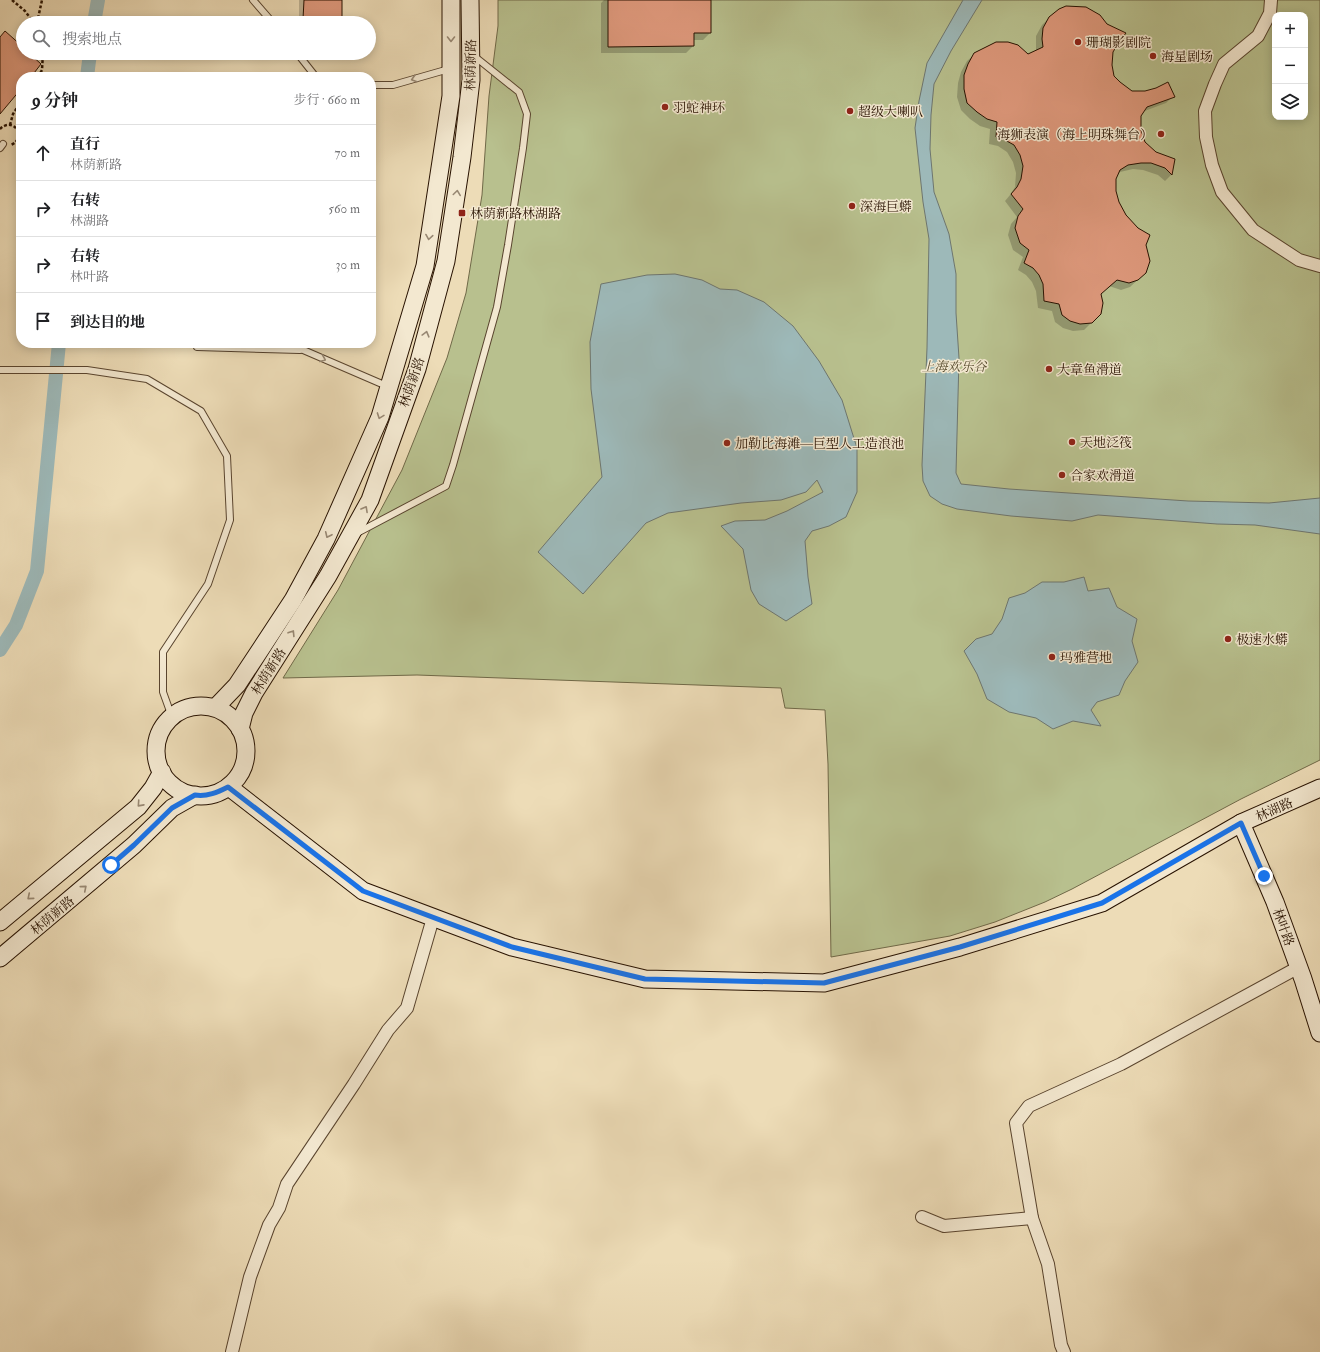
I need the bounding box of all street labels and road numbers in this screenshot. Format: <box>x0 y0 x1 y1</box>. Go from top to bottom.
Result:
street label: 林荫新路 <box>463 39 479 91</box>
street label: 林荫新路 <box>396 355 428 410</box>
street label: 林荫新路 <box>248 645 289 698</box>
street label: 林湖路 <box>1253 795 1295 825</box>
street label: 林荫新路 <box>28 893 78 939</box>
street label: 林叶路 <box>1269 906 1297 948</box>

